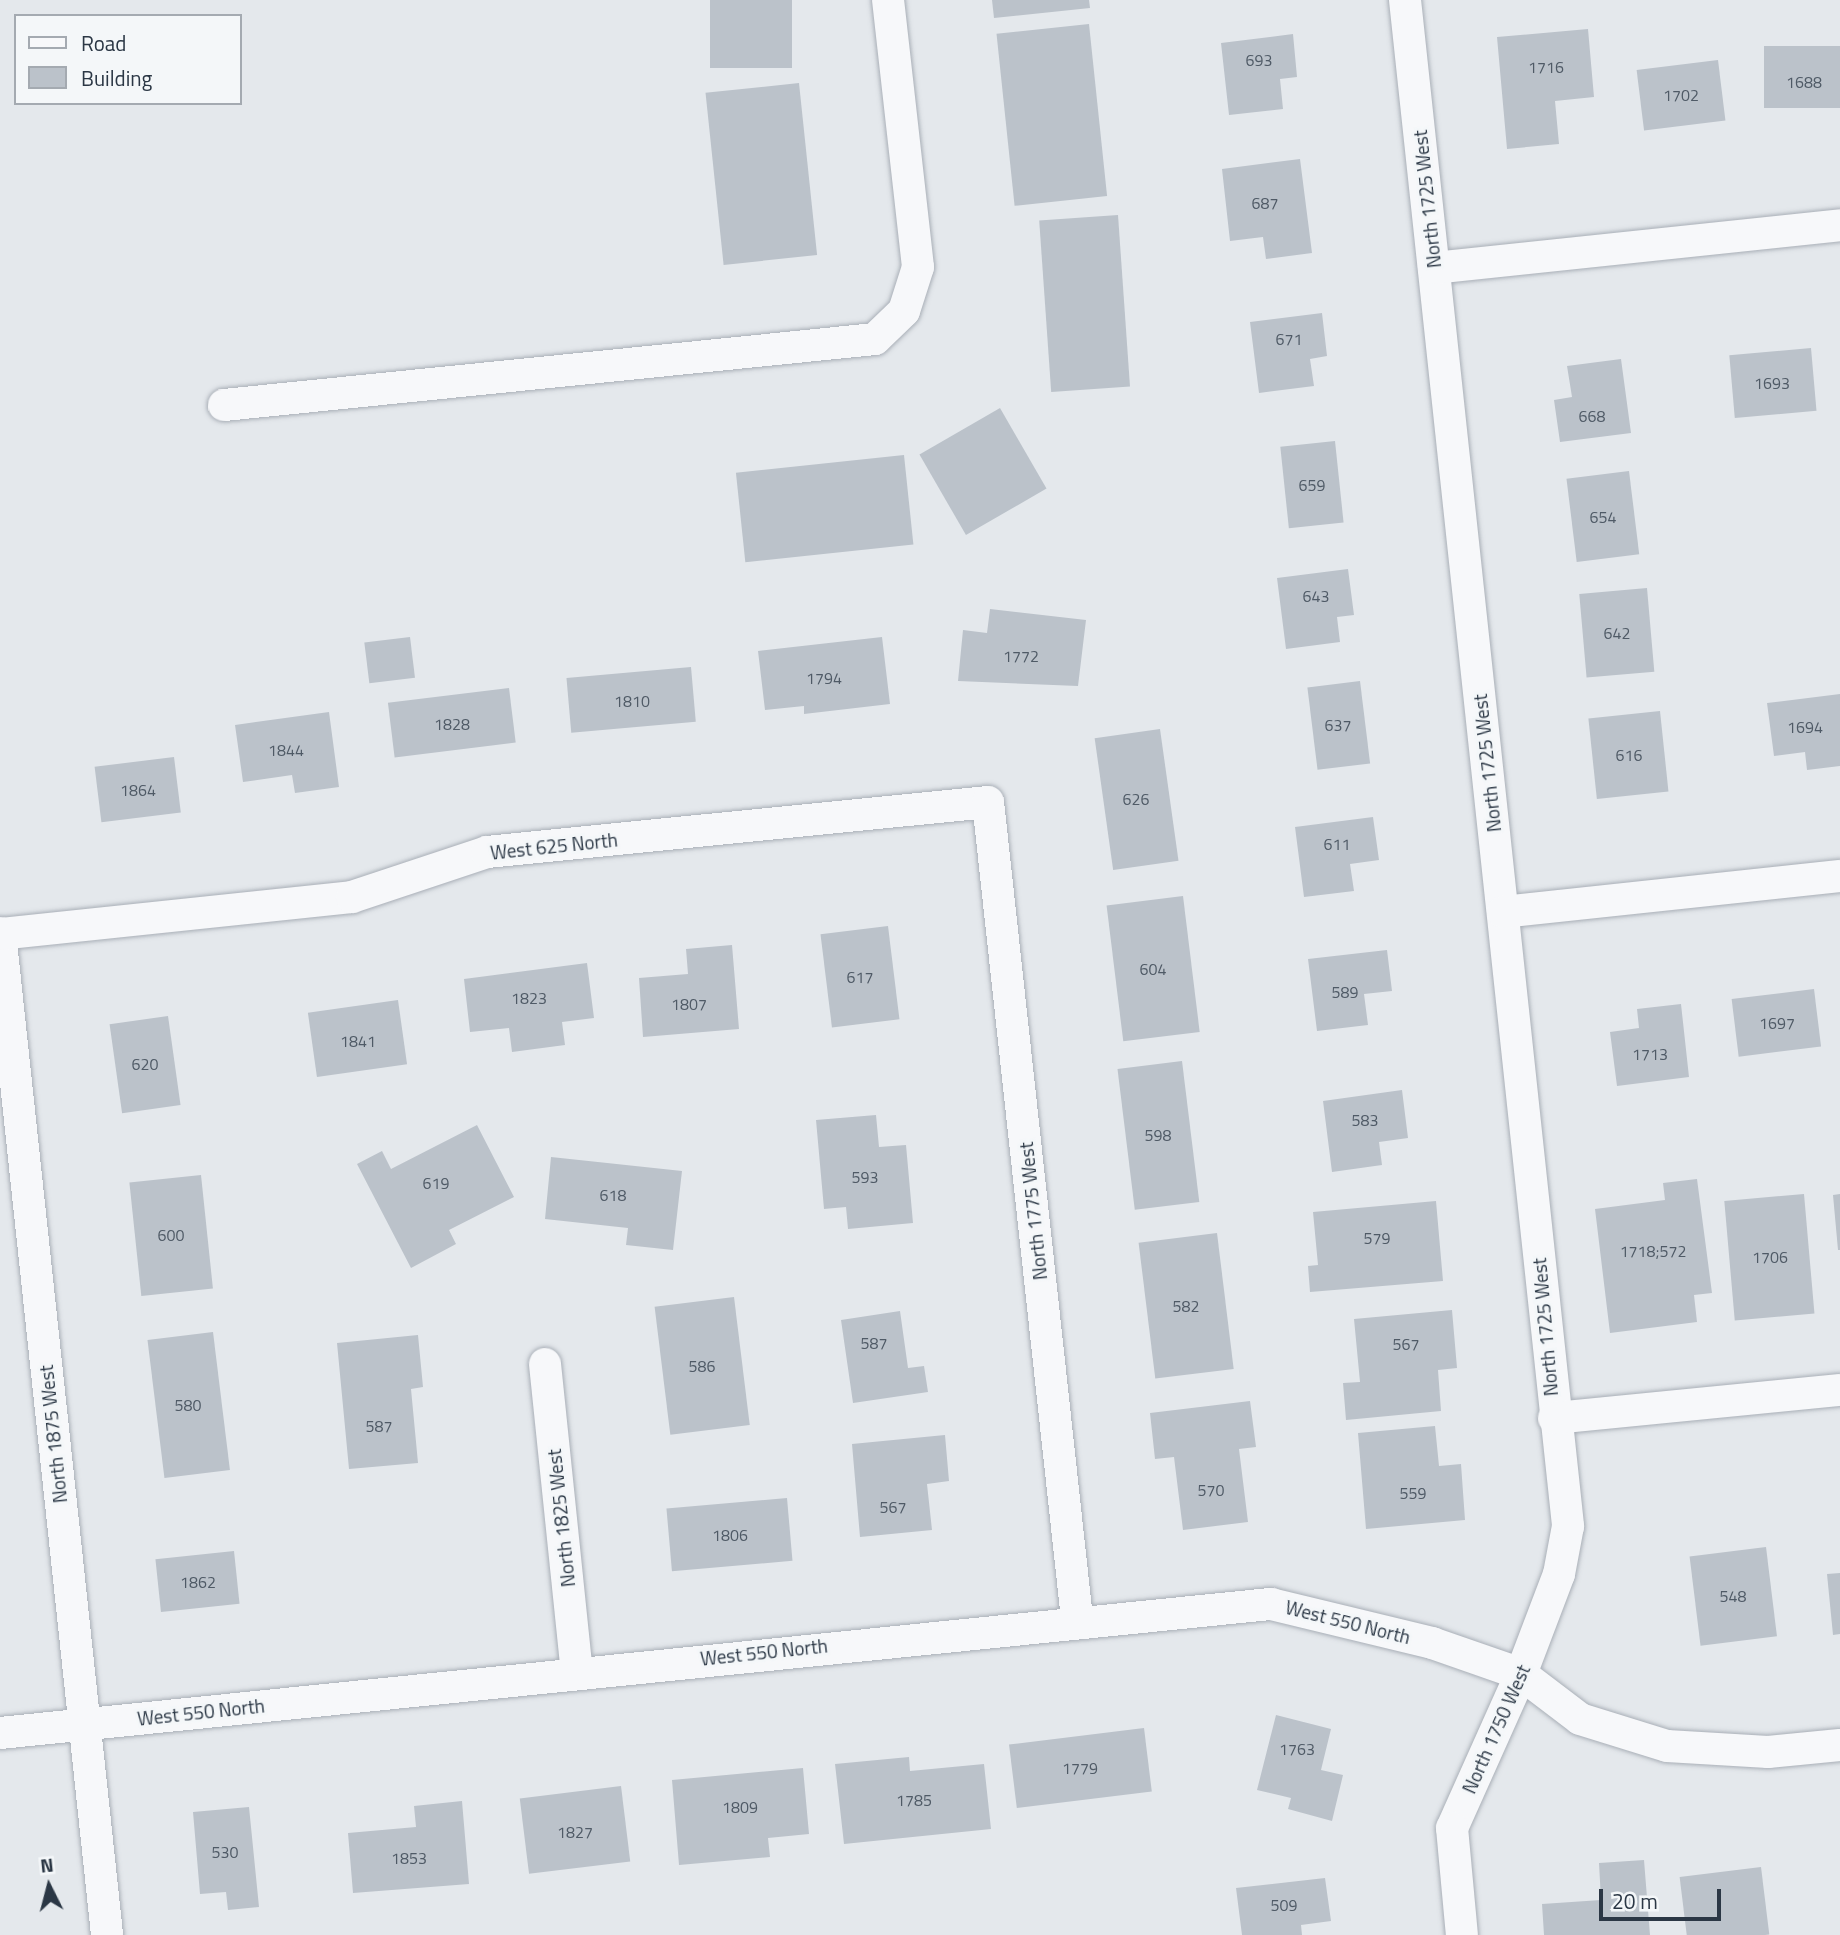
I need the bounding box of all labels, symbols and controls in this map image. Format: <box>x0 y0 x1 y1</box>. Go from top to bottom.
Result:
legend <box>14 14 242 105</box>
text: Road <box>81 27 126 59</box>
house number: 693 <box>1246 50 1272 70</box>
house number: 1716 <box>1528 57 1564 77</box>
text: Building <box>81 62 152 94</box>
house number: 1688 <box>1786 72 1822 92</box>
house number: 1702 <box>1663 85 1699 105</box>
street label: North 1725 West <box>1408 129 1446 269</box>
house number: 687 <box>1252 193 1278 213</box>
house number: 671 <box>1276 329 1302 349</box>
house number: 1693 <box>1754 373 1790 393</box>
house number: 668 <box>1579 406 1605 426</box>
house number: 659 <box>1299 475 1325 495</box>
house number: 654 <box>1590 507 1616 527</box>
house number: 643 <box>1303 586 1329 606</box>
house number: 642 <box>1604 623 1630 643</box>
house number: 1772 <box>1003 646 1039 666</box>
house number: 1794 <box>806 668 842 688</box>
house number: 1810 <box>614 691 650 711</box>
street label: North 1725 West <box>1468 693 1506 833</box>
house number: 1828 <box>434 714 470 734</box>
house number: 637 <box>1325 715 1351 735</box>
house number: 1694 <box>1787 717 1823 737</box>
house number: 1844 <box>268 740 304 760</box>
house number: 616 <box>1616 745 1642 765</box>
house number: 1864 <box>120 780 156 800</box>
house number: 626 <box>1123 789 1149 809</box>
street label: West 625 North <box>489 828 619 864</box>
house number: 611 <box>1324 834 1350 854</box>
house number: 604 <box>1140 959 1166 979</box>
house number: 617 <box>847 967 873 987</box>
house number: 589 <box>1332 982 1358 1002</box>
house number: 1823 <box>511 988 547 1008</box>
house number: 1807 <box>671 994 707 1014</box>
house number: 1697 <box>1759 1013 1795 1033</box>
house number: 1841 <box>340 1031 376 1051</box>
house number: 1713 <box>1632 1044 1668 1064</box>
house number: 620 <box>132 1054 158 1074</box>
house number: 583 <box>1352 1110 1378 1130</box>
house number: 598 <box>1145 1125 1171 1145</box>
street label: North 1775 West <box>1014 1141 1052 1281</box>
house number: 593 <box>852 1167 878 1187</box>
house number: 619 <box>423 1173 449 1193</box>
house number: 618 <box>600 1185 626 1205</box>
house number: 600 <box>158 1225 184 1245</box>
house number: 579 <box>1364 1228 1390 1248</box>
house number: 1718;572 <box>1620 1241 1686 1261</box>
house number: 1706 <box>1752 1247 1788 1267</box>
street label: North 1725 West <box>1528 1257 1562 1397</box>
house number: 582 <box>1173 1296 1199 1316</box>
house number: 587 <box>861 1333 887 1353</box>
house number: 567 <box>1393 1334 1419 1354</box>
house number: 586 <box>689 1356 715 1376</box>
street label: North 1875 West <box>34 1364 72 1504</box>
house number: 580 <box>175 1395 201 1415</box>
house number: 587 <box>366 1416 392 1436</box>
street label: North 1825 West <box>542 1448 580 1588</box>
house number: 570 <box>1198 1480 1224 1500</box>
house number: 559 <box>1400 1483 1426 1503</box>
house number: 567 <box>880 1497 906 1517</box>
house number: 1806 <box>712 1525 748 1545</box>
house number: 1862 <box>180 1572 216 1592</box>
house number: 548 <box>1720 1586 1746 1606</box>
street label: West 550 North <box>1283 1595 1413 1649</box>
street label: West 550 North <box>699 1634 829 1670</box>
street label: North 1750 West <box>1457 1661 1535 1797</box>
street label: West 550 North <box>136 1694 266 1730</box>
house number: 1763 <box>1279 1739 1315 1759</box>
house number: 1779 <box>1062 1758 1098 1778</box>
house number: 1785 <box>896 1790 932 1810</box>
house number: 1809 <box>722 1797 758 1817</box>
house number: 1827 <box>557 1822 593 1842</box>
house number: 530 <box>212 1842 238 1862</box>
house number: 1853 <box>391 1848 427 1868</box>
text: N <box>39 1850 55 1880</box>
north arrow <box>14 1851 84 1921</box>
scale bar <box>1602 1876 1724 1920</box>
text: 20 m <box>1612 1885 1658 1917</box>
house number: 509 <box>1271 1895 1297 1915</box>

